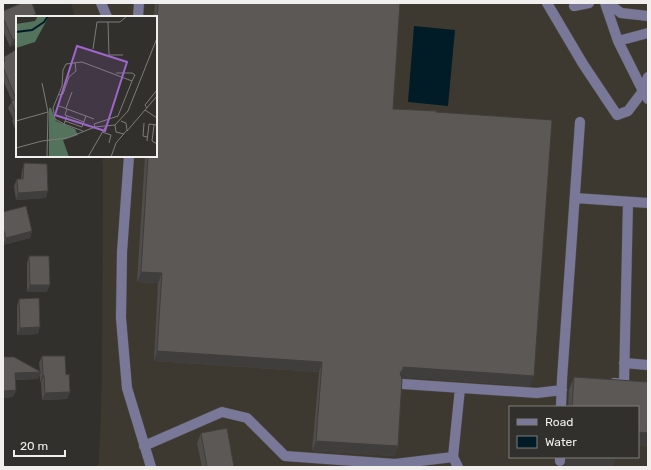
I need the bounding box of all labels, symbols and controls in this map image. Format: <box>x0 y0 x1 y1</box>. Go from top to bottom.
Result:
inset map <box>16 16 157 157</box>
legend <box>509 406 639 458</box>
text: Road <box>545 415 573 429</box>
scale bar <box>14 432 65 458</box>
text: Water <box>545 435 577 449</box>
text: 20 m <box>20 439 48 453</box>

